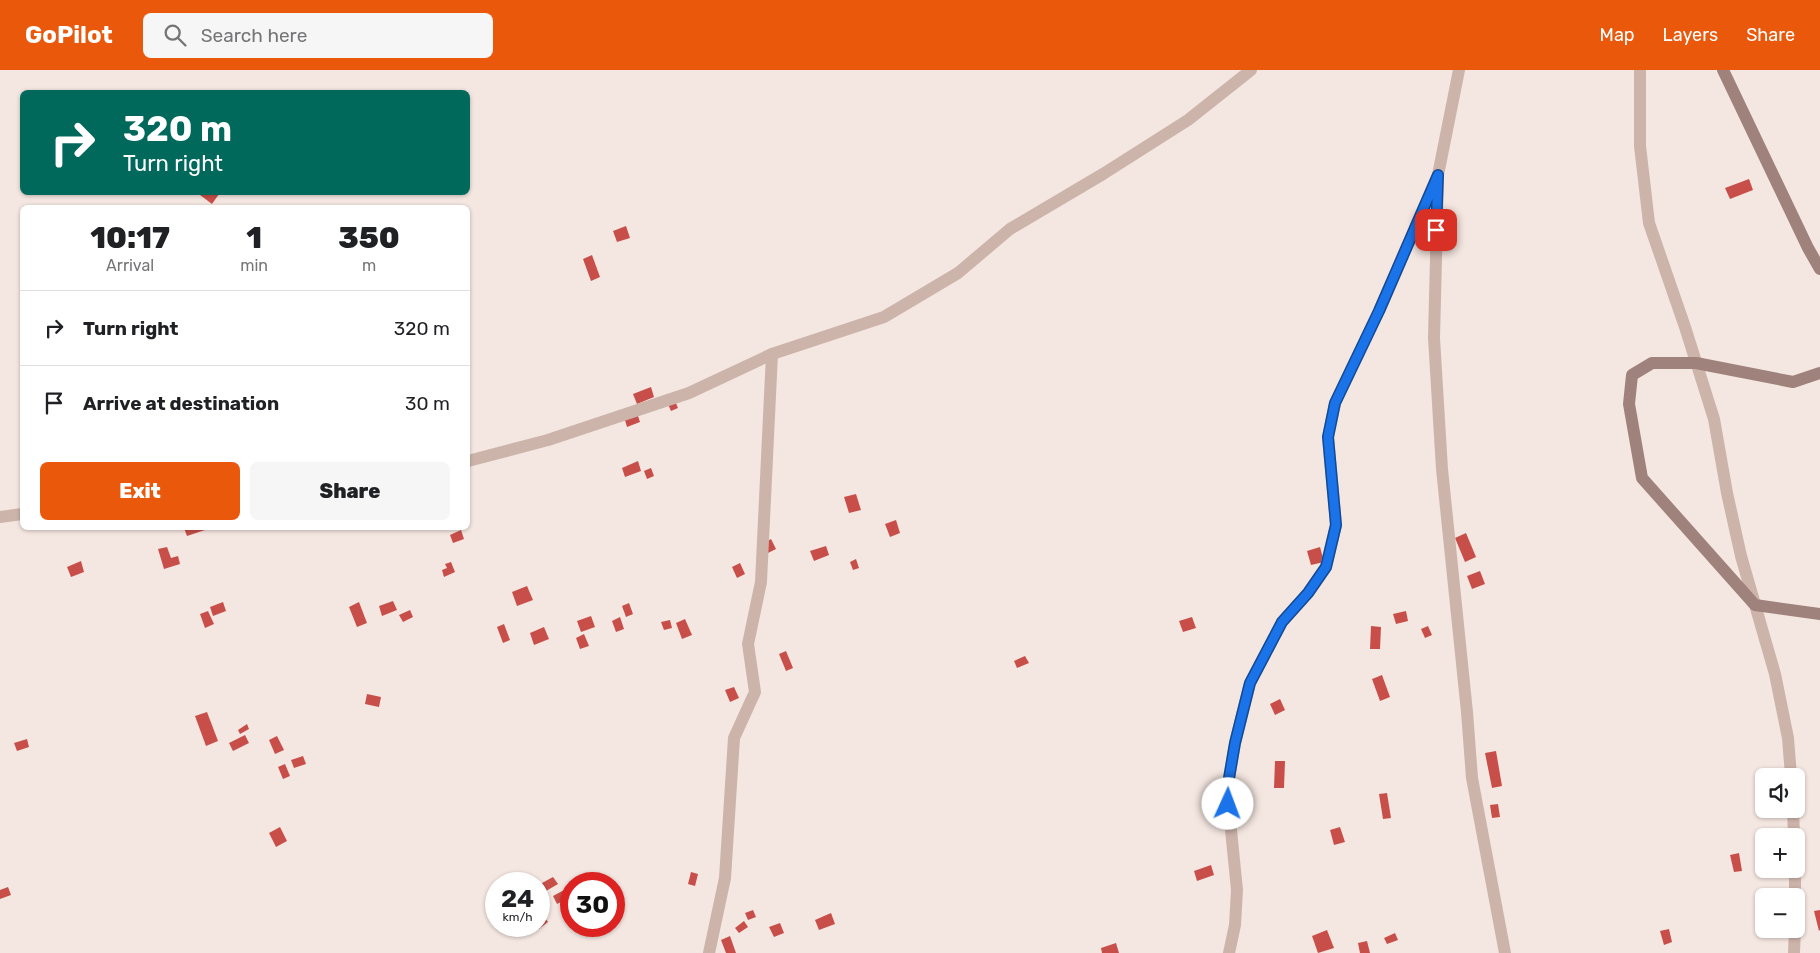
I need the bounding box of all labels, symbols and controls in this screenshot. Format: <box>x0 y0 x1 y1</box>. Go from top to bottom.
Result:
search box <box>143 13 493 58</box>
text: GoPilot <box>25 21 113 49</box>
icon: search <box>161 21 189 49</box>
text: Search here <box>201 24 307 47</box>
text: Map <box>1600 24 1635 46</box>
text: Layers <box>1663 24 1718 46</box>
text: Share <box>1746 24 1795 46</box>
text: 320 m <box>123 108 232 150</box>
icon: right <box>40 110 105 175</box>
text: Turn right <box>123 150 223 177</box>
pin <box>1415 209 1457 251</box>
icon: arrive <box>1422 216 1450 244</box>
text: 10:17 <box>90 220 170 256</box>
text: 1 <box>246 220 262 256</box>
text: 350 <box>338 220 400 256</box>
text: Arrival <box>106 256 154 275</box>
text: min <box>240 256 268 275</box>
text: m <box>362 256 376 275</box>
icon: right <box>40 314 68 342</box>
text: Turn right <box>83 317 178 340</box>
text: 320 m <box>394 317 450 340</box>
icon: arrive <box>40 389 68 417</box>
text: Arrive at destination <box>83 392 279 415</box>
text: 30 m <box>405 392 450 415</box>
button: Exit <box>40 462 240 520</box>
button: Share <box>250 462 450 520</box>
map controls <box>1755 768 1805 938</box>
button: sound <box>1755 768 1805 818</box>
position arrow <box>1201 777 1253 829</box>
button: + <box>1755 828 1805 878</box>
speed limit sign: 30 <box>560 872 625 937</box>
text: 24 <box>501 884 534 913</box>
button: − <box>1755 888 1805 938</box>
text: km/h <box>503 910 532 924</box>

